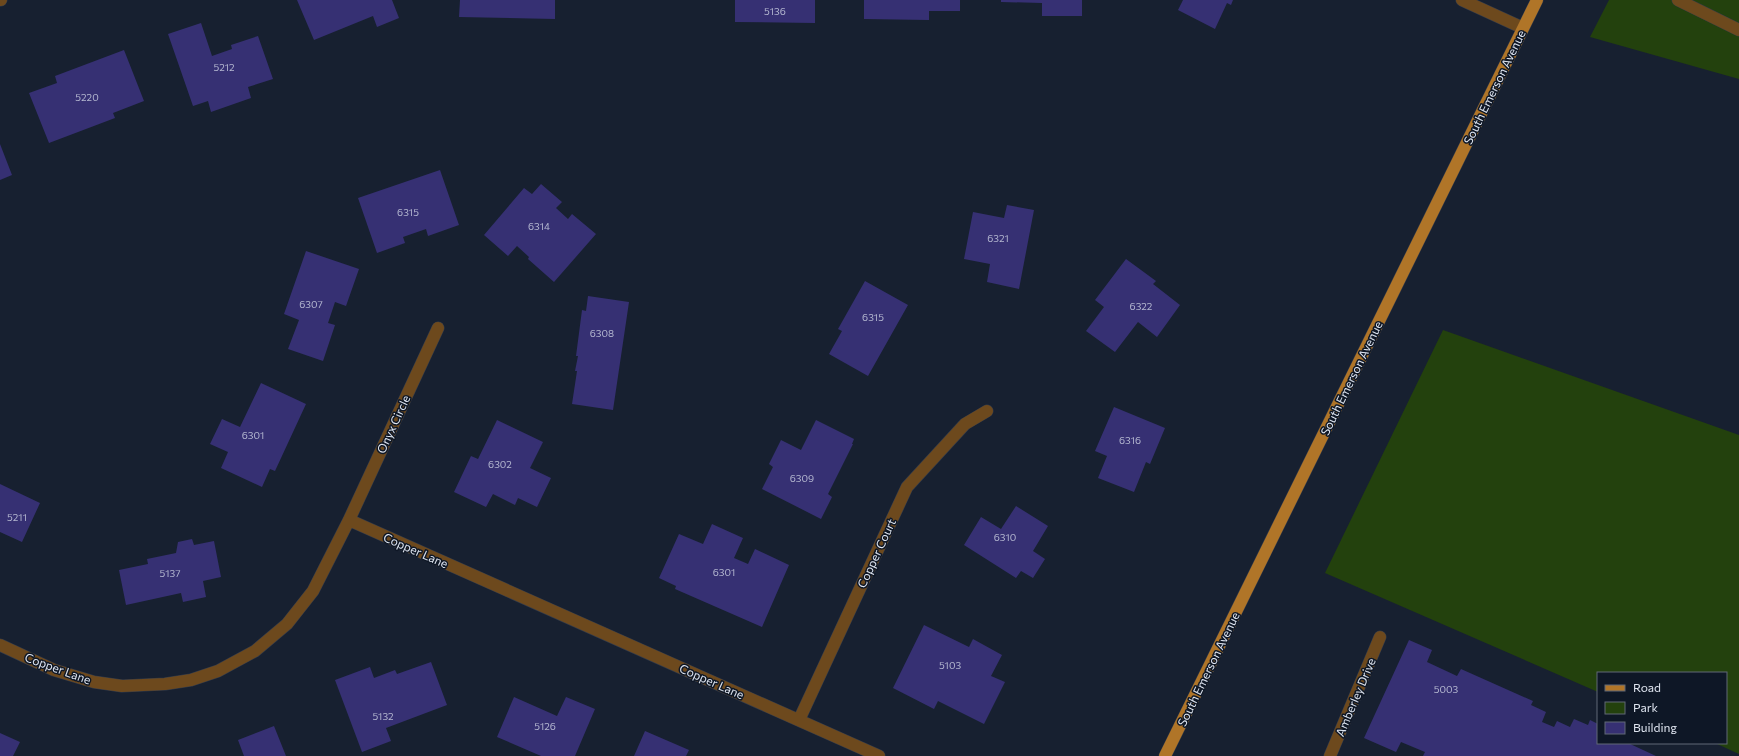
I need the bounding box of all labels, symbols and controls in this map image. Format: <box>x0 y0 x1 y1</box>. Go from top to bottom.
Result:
house number: 5136 <box>764 5 786 17</box>
street label: South Emerson Avenue <box>1460 28 1528 146</box>
house number: 5212 <box>213 61 235 73</box>
house number: 5220 <box>75 91 99 103</box>
house number: 6315 <box>397 206 419 218</box>
house number: 6314 <box>528 220 550 232</box>
house number: 6321 <box>987 232 1009 244</box>
house number: 6307 <box>299 298 323 310</box>
house number: 6322 <box>1130 300 1153 312</box>
house number: 6315 <box>862 311 884 323</box>
street label: South Emerson Avenue <box>1317 319 1385 437</box>
house number: 6308 <box>590 327 614 339</box>
street label: Onyx Circle <box>373 393 413 455</box>
house number: 6301 <box>242 429 264 441</box>
house number: 6316 <box>1119 434 1141 446</box>
house number: 6302 <box>488 458 512 470</box>
house number: 6309 <box>790 472 814 484</box>
house number: 5211 <box>7 511 27 523</box>
street label: Copper Court <box>854 516 898 590</box>
street label: Copper Lane <box>381 529 451 571</box>
house number: 6310 <box>994 531 1016 543</box>
house number: 6301 <box>713 566 735 578</box>
house number: 5137 <box>160 567 180 579</box>
street label: South Emerson Avenue <box>1174 610 1242 728</box>
street label: Copper Lane <box>23 650 93 686</box>
street label: Amberley Drive <box>1332 656 1378 738</box>
house number: 5103 <box>939 659 961 671</box>
street label: Copper Lane <box>677 660 747 702</box>
legend <box>1597 672 1727 744</box>
text: Road <box>1633 680 1661 694</box>
house number: 5003 <box>1434 683 1459 695</box>
text: Park <box>1633 700 1659 714</box>
house number: 5132 <box>372 710 394 722</box>
house number: 5126 <box>534 720 556 732</box>
text: Building <box>1633 720 1677 734</box>

